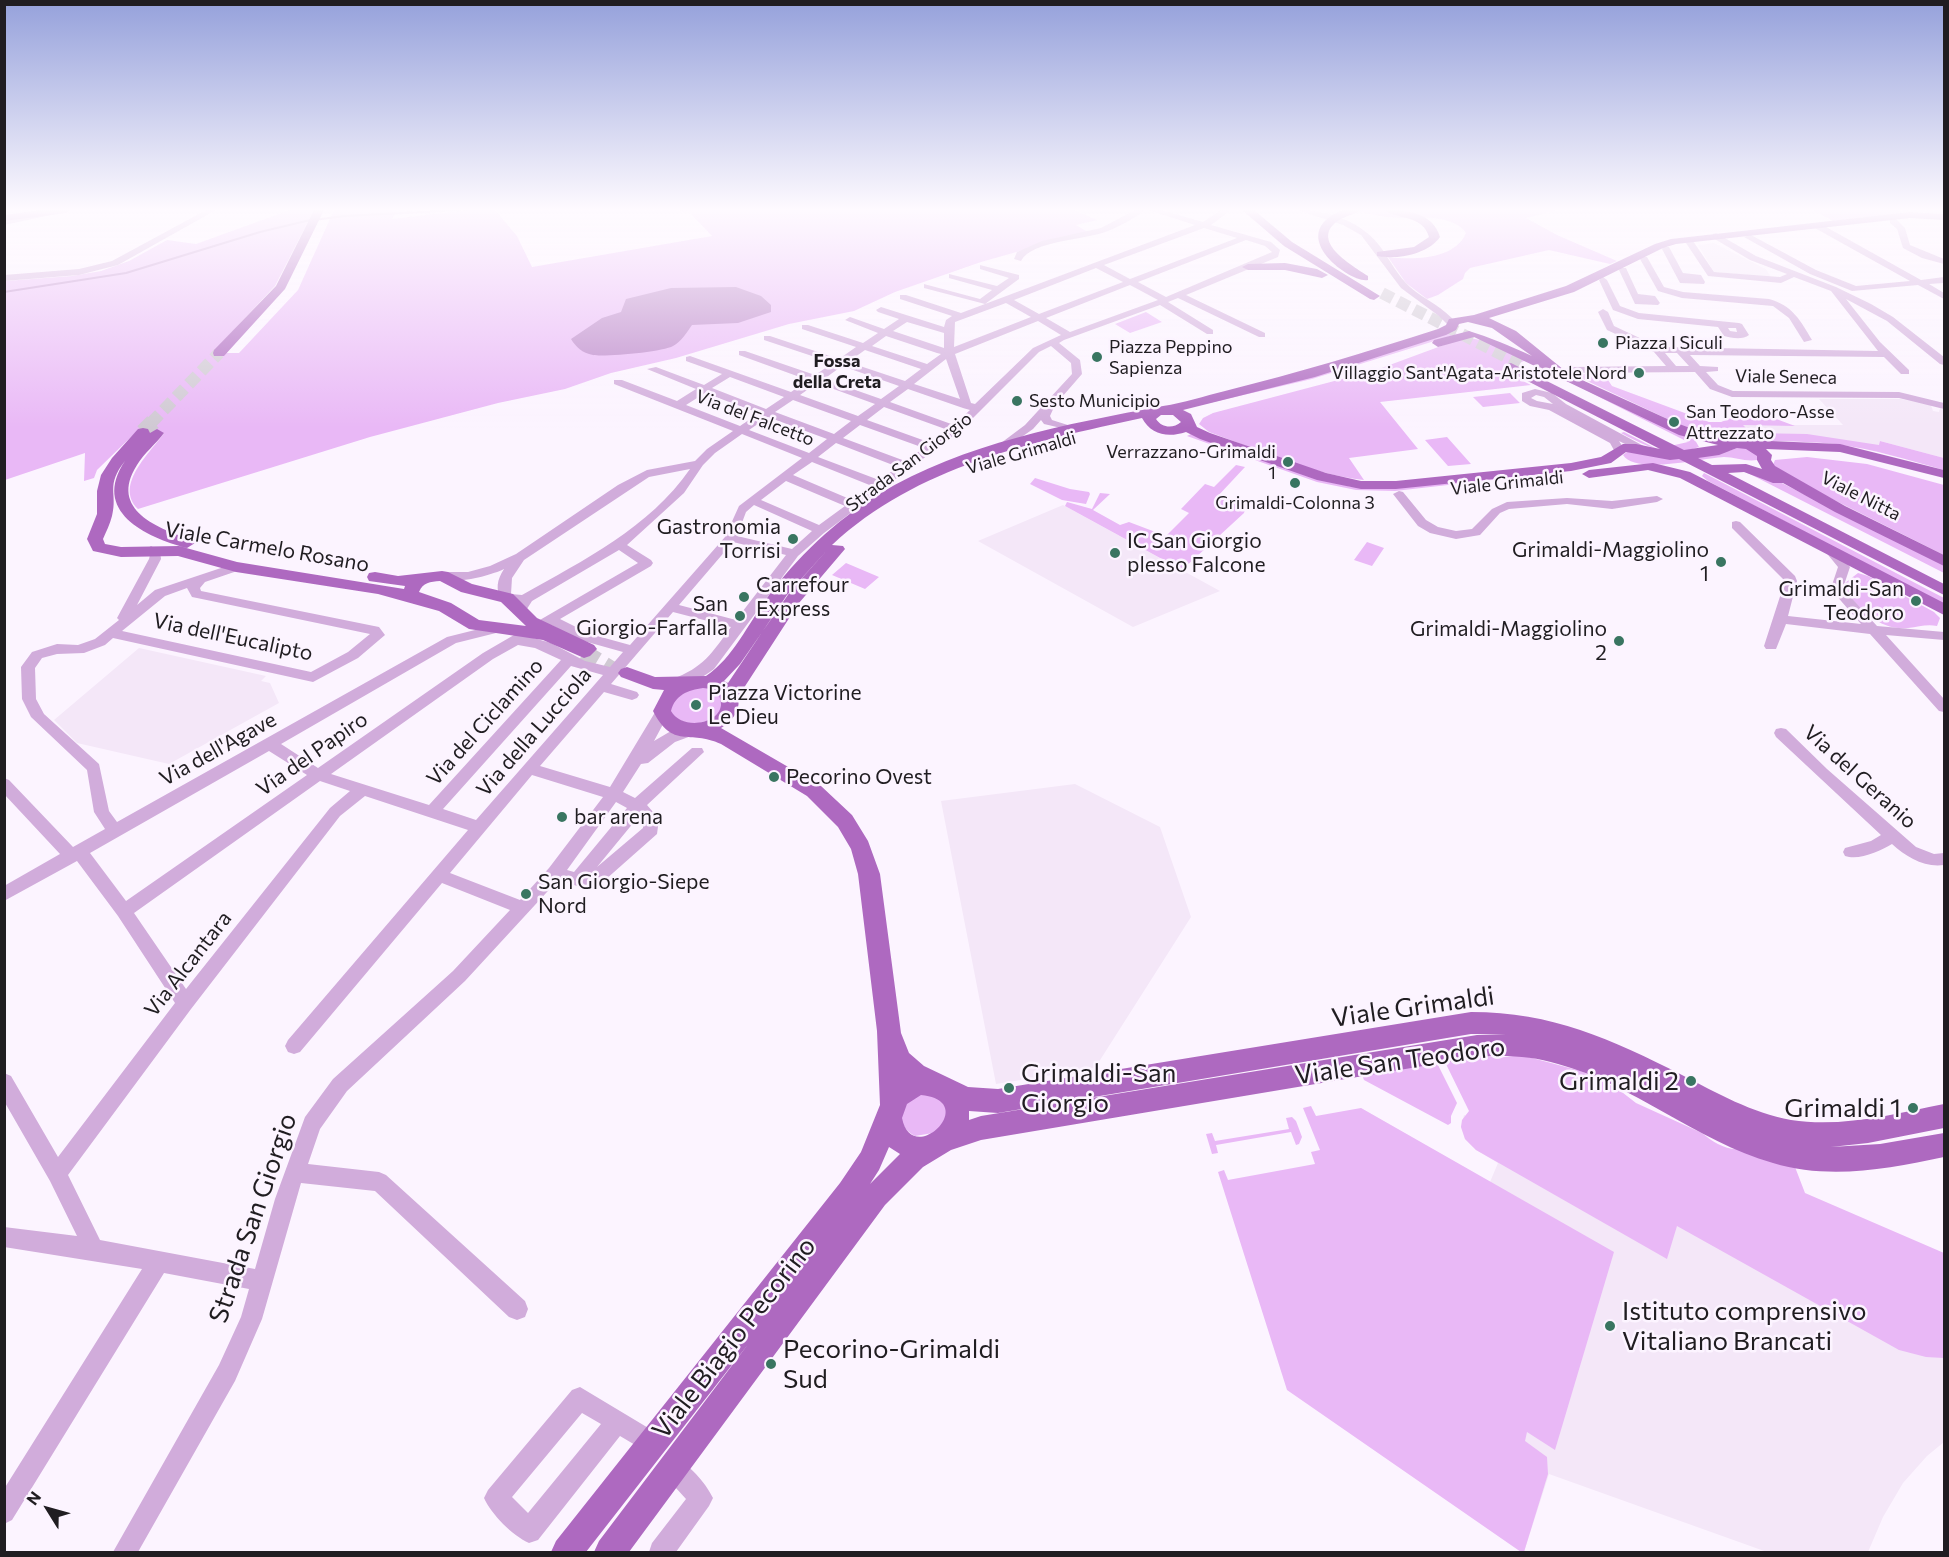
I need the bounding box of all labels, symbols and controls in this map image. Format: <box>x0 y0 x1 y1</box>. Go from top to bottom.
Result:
place label: Piazza I Siculi <box>1615 332 1723 354</box>
place label: Piazza Peppino Sapienza <box>1109 336 1233 378</box>
marker: Piazza I Siculi <box>1596 336 1610 350</box>
district label: Fossa della Creta <box>793 350 881 392</box>
marker: Piazza Peppino Sapienza <box>1090 350 1104 364</box>
place label: Villaggio Sant'Agata-Aristotele Nord <box>1332 362 1627 384</box>
street label: Viale Seneca <box>1735 365 1837 389</box>
marker: Villaggio Sant'Agata-Aristotele Nord <box>1632 366 1646 380</box>
street label: Via del Falcetto <box>693 385 817 451</box>
place label: Sesto Municipio <box>1029 390 1160 412</box>
marker: Sesto Municipio <box>1010 394 1024 408</box>
place label: San Teodoro-Asse Attrezzato <box>1686 401 1834 444</box>
street label: Strada San Giorgio <box>842 408 976 516</box>
marker: San Teodoro-Asse Attrezzato <box>1667 415 1681 429</box>
street label: Viale Grimaldi <box>963 427 1079 479</box>
place label: Verrazzano-Grimaldi 1 <box>1106 441 1276 484</box>
marker: Verrazzano-Grimaldi 1 <box>1281 455 1295 469</box>
street label: Viale Grimaldi <box>1449 466 1565 500</box>
street label: Viale Nitta <box>1818 467 1904 525</box>
marker: Grimaldi-Colonna 3 <box>1288 476 1302 490</box>
place label: Grimaldi-Colonna 3 <box>1215 492 1375 514</box>
place label: Gastronomia Torrisi <box>657 514 781 564</box>
street label: Viale Carmelo Rosano <box>163 517 371 577</box>
place label: IC San Giorgio plesso Falcone <box>1127 528 1265 578</box>
marker: Gastronomia Torrisi <box>786 532 800 546</box>
place label: Grimaldi-Maggiolino 1 <box>1512 537 1709 587</box>
marker: IC San Giorgio plesso Falcone <box>1108 546 1122 560</box>
marker: Grimaldi-Maggiolino 1 <box>1714 555 1728 569</box>
place label: Carrefour Express <box>756 572 849 622</box>
place label: Grimaldi-San Teodoro <box>1778 576 1904 626</box>
marker: Carrefour Express <box>737 590 751 604</box>
place label: San Giorgio-Farfalla <box>576 591 728 641</box>
marker: Grimaldi-San Teodoro <box>1909 594 1923 608</box>
street label: Via dell'Eucalipto <box>151 608 315 666</box>
marker: San Giorgio-Farfalla <box>733 609 747 623</box>
place label: Grimaldi-Maggiolino 2 <box>1410 616 1607 666</box>
marker: Grimaldi-Maggiolino 2 <box>1612 634 1626 648</box>
street label: Via del Ciclamino <box>421 653 549 791</box>
street label: Via della Lucciola <box>471 662 597 802</box>
place label: Piazza Victorine Le Dieu <box>708 680 862 730</box>
marker: Piazza Victorine Le Dieu <box>689 698 703 712</box>
street label: Via del Papiro <box>252 706 372 802</box>
street label: Via dell'Agave <box>155 707 281 791</box>
street label: Via del Geranio <box>1798 720 1922 834</box>
place label: Pecorino Ovest <box>786 764 932 790</box>
marker: Pecorino Ovest <box>767 770 781 784</box>
place label: bar arena <box>574 804 663 830</box>
marker: bar arena <box>555 810 569 824</box>
place label: San Giorgio-Siepe Nord <box>538 869 710 919</box>
marker: San Giorgio-Siepe Nord <box>519 887 533 901</box>
street label: Via Alcantara <box>139 906 237 1022</box>
street label: Viale Grimaldi <box>1330 980 1496 1034</box>
street label: Viale San Teodoro <box>1293 1031 1507 1091</box>
place label: Grimaldi-San Giorgio <box>1021 1057 1176 1118</box>
place label: Grimaldi 2 <box>1559 1065 1679 1097</box>
marker: Grimaldi 2 <box>1684 1074 1698 1088</box>
marker: Grimaldi-San Giorgio <box>1002 1081 1016 1095</box>
place label: Grimaldi 1 <box>1784 1092 1901 1124</box>
marker: Grimaldi 1 <box>1906 1101 1920 1115</box>
street label: Strada San Giorgio <box>202 1109 304 1327</box>
street label: Viale Biagio Pecorino <box>646 1231 822 1445</box>
place label: Istituto comprensivo Vitaliano Brancati <box>1622 1295 1866 1356</box>
marker: Istituto comprensivo Vitaliano Brancati <box>1603 1319 1617 1333</box>
place label: Pecorino-Grimaldi Sud <box>783 1333 1000 1394</box>
marker: Pecorino-Grimaldi Sud <box>764 1357 778 1371</box>
north arrow <box>18 1479 78 1539</box>
text: N <box>22 1487 44 1508</box>

